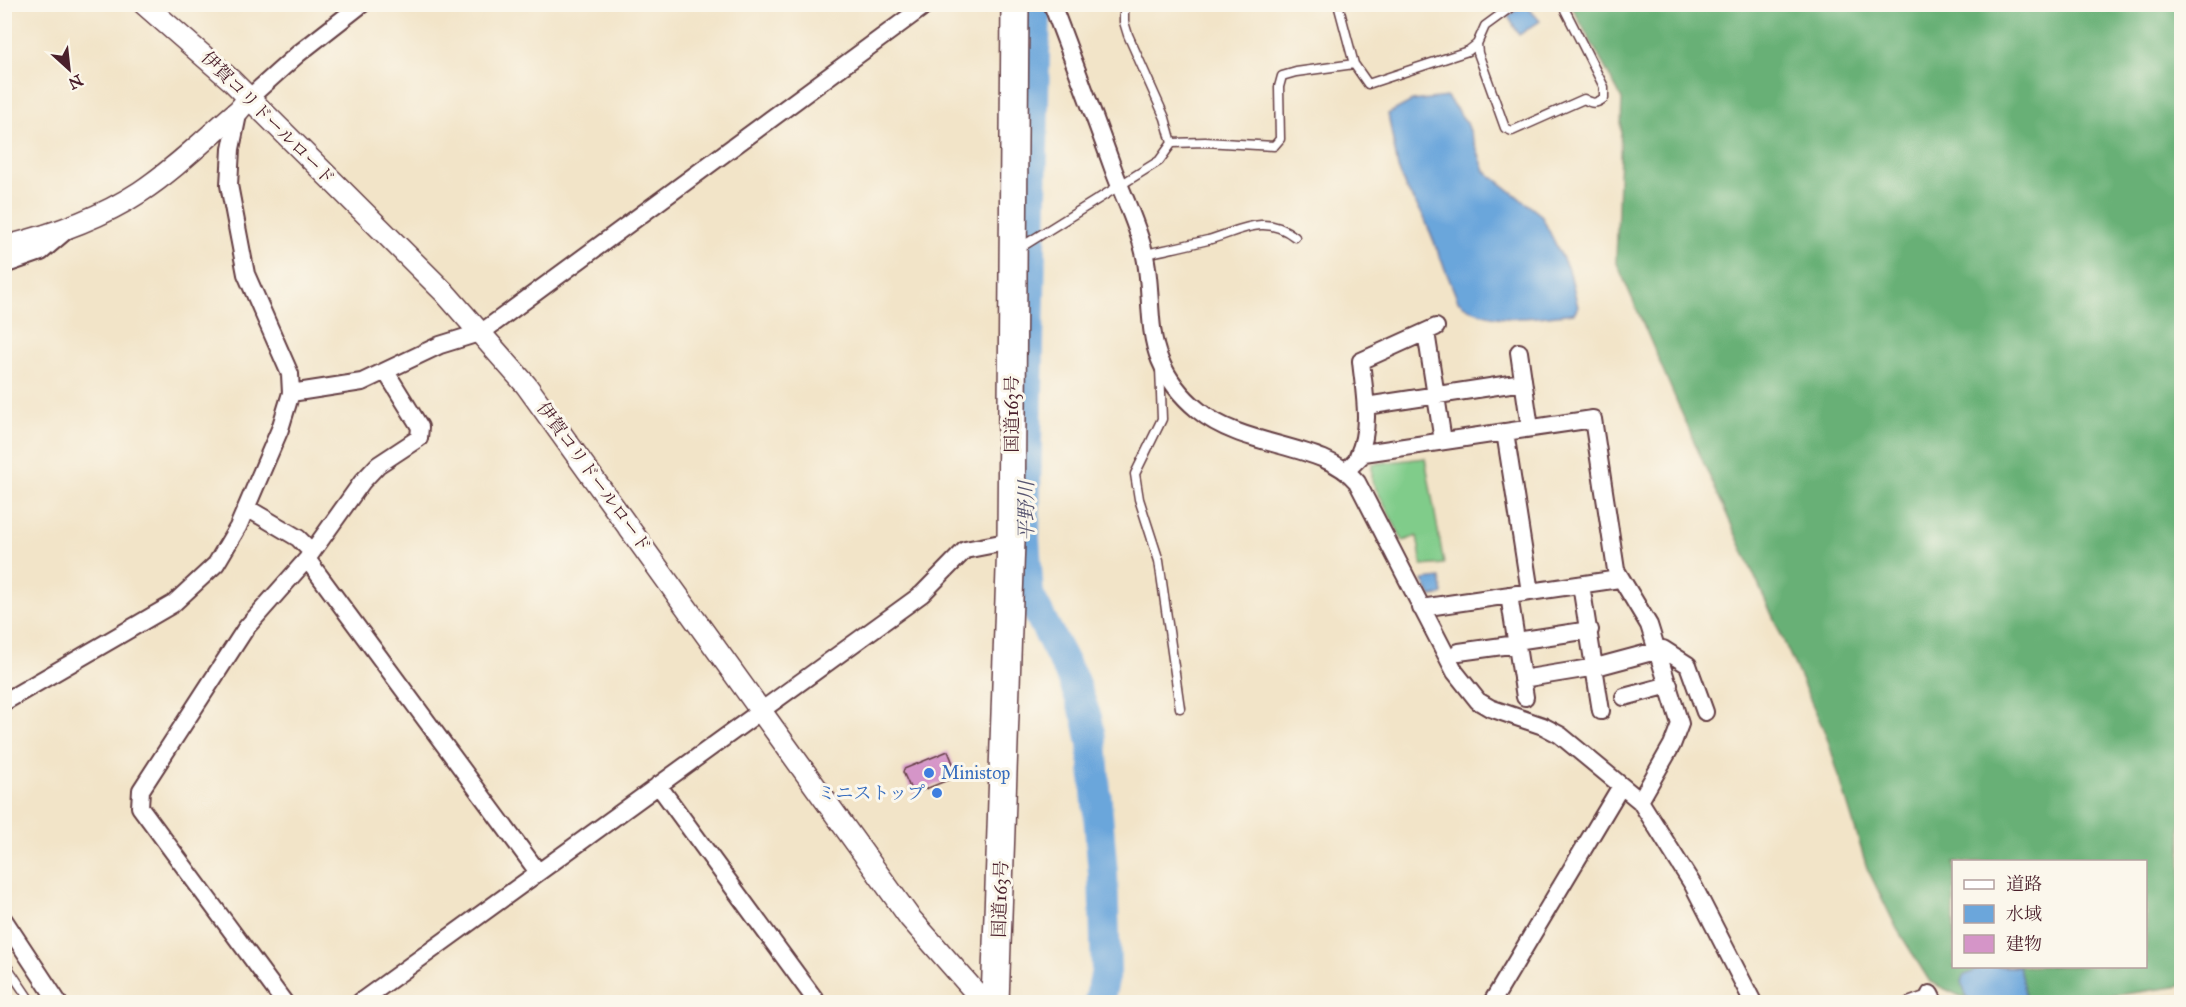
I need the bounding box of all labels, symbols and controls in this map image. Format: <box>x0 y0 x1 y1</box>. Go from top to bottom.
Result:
north arrow <box>39 39 99 99</box>
street label: 伊賀コリドールロード <box>197 47 339 189</box>
text: N <box>65 70 86 94</box>
street label: 国道163号 <box>1001 375 1023 453</box>
street label: 伊賀コリドールロード <box>532 398 656 556</box>
water label: 平野川 <box>1014 479 1038 541</box>
place label: Ministop <box>941 762 1010 784</box>
marker: Ministop <box>922 766 936 780</box>
place label: ミニストップ <box>818 782 925 804</box>
marker: ミニストップ <box>930 786 944 800</box>
street label: 国道163号 <box>988 860 1012 938</box>
legend <box>1952 860 2147 968</box>
text: 道路 <box>2006 873 2042 895</box>
text: 水域 <box>2006 903 2042 925</box>
text: 建物 <box>2006 933 2042 955</box>

